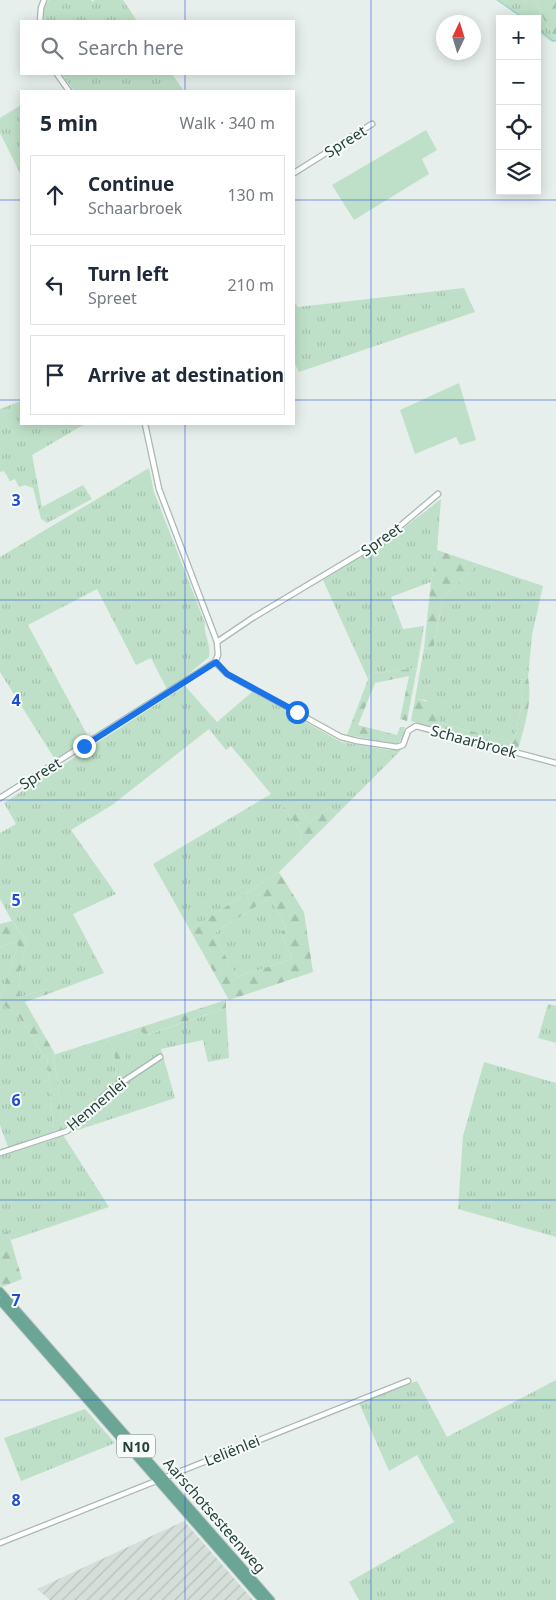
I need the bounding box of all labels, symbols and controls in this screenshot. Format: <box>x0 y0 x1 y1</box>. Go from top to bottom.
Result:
north arrow <box>436 15 481 60</box>
map controls <box>496 15 541 195</box>
button: + <box>496 15 541 60</box>
search box <box>20 20 295 75</box>
icon: search <box>38 34 66 62</box>
text: Search here <box>78 35 184 61</box>
button: − <box>496 60 541 105</box>
button: locate <box>496 105 541 150</box>
text: 5 min <box>40 109 98 137</box>
text: Walk · 340 m <box>180 112 275 134</box>
street label: Spreet <box>320 120 370 162</box>
button: layers <box>496 150 541 195</box>
text: Continue <box>88 171 174 197</box>
icon: ahead <box>41 181 69 209</box>
text: 130 m <box>227 184 274 206</box>
text: Schaarbroek <box>88 197 182 219</box>
text: Turn left <box>88 261 169 287</box>
icon: left <box>41 271 69 299</box>
text: 210 m <box>227 274 274 296</box>
text: Spreet <box>88 287 137 309</box>
icon: arrive <box>41 361 69 389</box>
text: Arrive at destination <box>88 362 284 388</box>
text: 3 <box>11 489 21 511</box>
street label: Spreet <box>357 517 406 560</box>
text: 4 <box>11 689 21 711</box>
route start <box>286 701 309 724</box>
street label: Schaarbroek <box>429 720 519 762</box>
route end <box>73 735 96 758</box>
street label: Spreet <box>15 752 65 794</box>
text: 5 <box>11 889 21 911</box>
street label: Hennenlei <box>62 1073 130 1135</box>
text: 6 <box>11 1089 21 1111</box>
text: 7 <box>11 1289 21 1311</box>
street label: Leliënlei <box>201 1430 263 1470</box>
road number: N10 <box>117 1434 155 1458</box>
street label: Aarschotsesteenweg <box>159 1453 271 1577</box>
text: 8 <box>11 1489 21 1511</box>

